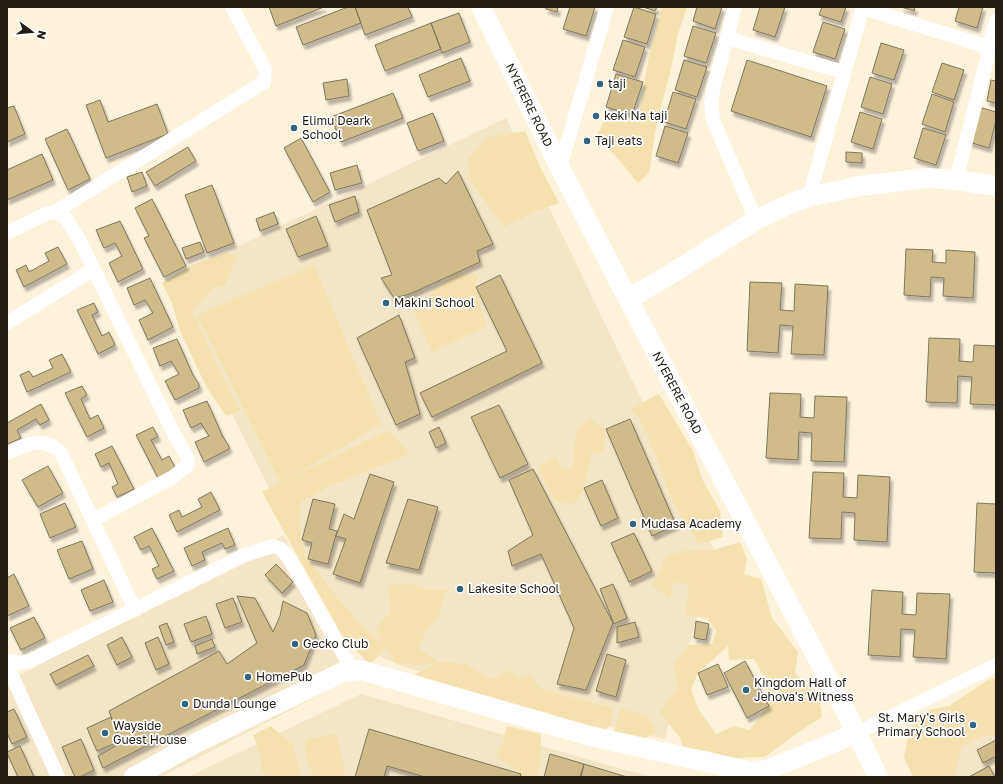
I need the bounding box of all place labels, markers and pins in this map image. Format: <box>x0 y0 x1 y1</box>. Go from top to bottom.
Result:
place label: taji <box>608 76 626 91</box>
marker: taji <box>595 79 605 89</box>
place label: keki Na taji <box>604 108 667 123</box>
marker: keki Na taji <box>591 111 601 121</box>
place label: Elimu Deark School <box>302 113 371 142</box>
marker: Elimu Deark School <box>289 123 299 133</box>
place label: Taji eats <box>595 133 642 148</box>
marker: Taji eats <box>582 136 592 146</box>
place label: Makini School <box>394 295 475 310</box>
marker: Makini School <box>381 298 391 308</box>
place label: Mudasa Academy <box>641 516 742 531</box>
marker: Mudasa Academy <box>628 519 638 529</box>
place label: Lakesite School <box>468 581 560 596</box>
marker: Lakesite School <box>455 584 465 594</box>
place label: Gecko Club <box>303 636 368 651</box>
marker: Gecko Club <box>290 639 300 649</box>
place label: HomePub <box>256 669 312 684</box>
marker: HomePub <box>243 672 253 682</box>
place label: Kingdom Hall of Jehova's Witness <box>754 675 854 704</box>
marker: Kingdom Hall of Jehova's Witness <box>741 685 751 695</box>
place label: Dunda Lounge <box>193 696 276 711</box>
marker: Dunda Lounge <box>180 699 190 709</box>
place label: St. Mary's Girls Primary School <box>877 710 965 739</box>
place label: Wayside Guest House <box>113 718 187 747</box>
marker: St. Mary's Girls Primary School <box>968 720 978 730</box>
marker: Wayside Guest House <box>100 728 110 738</box>

